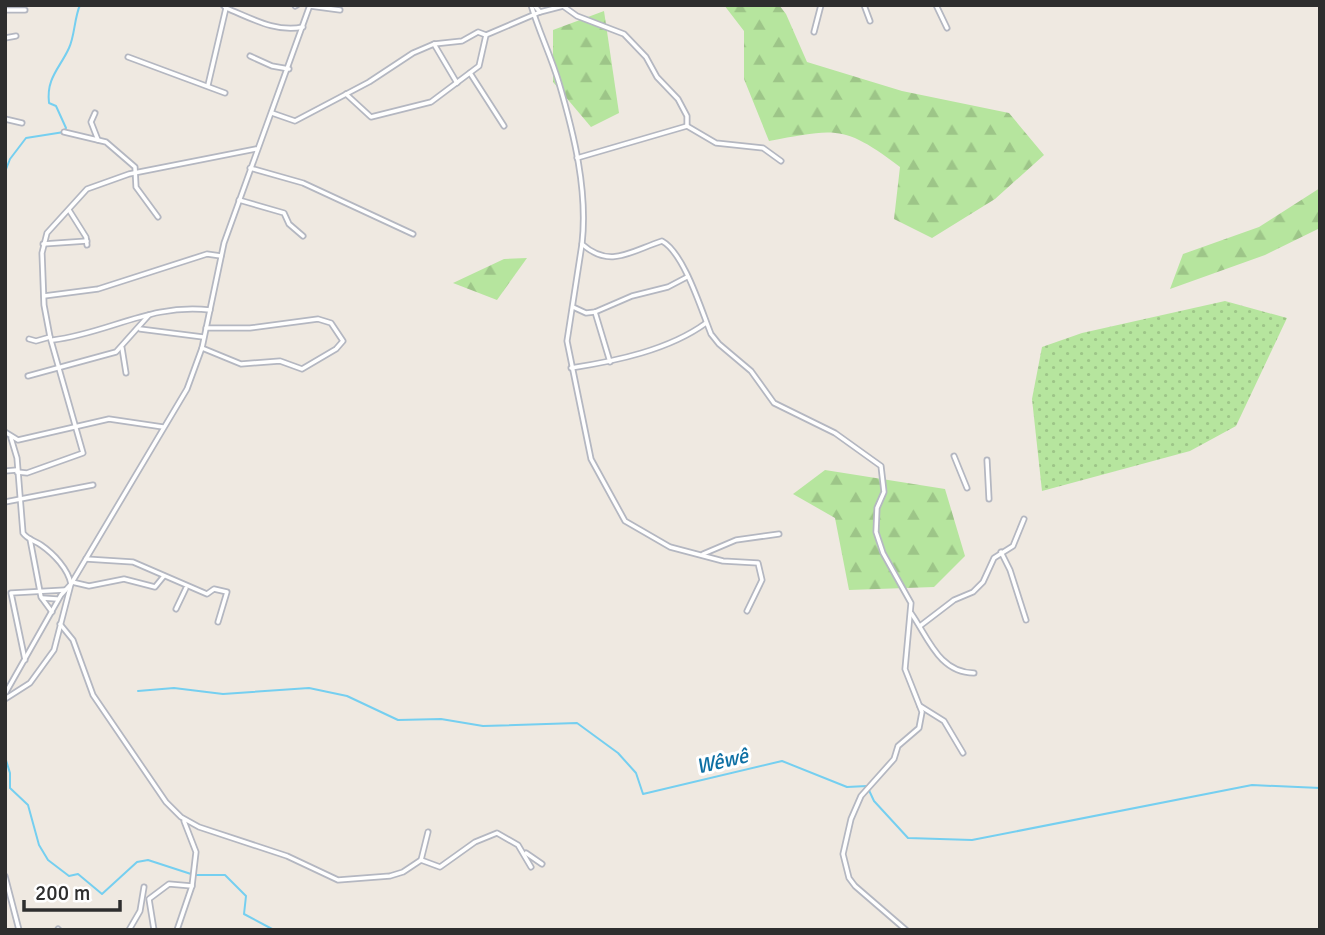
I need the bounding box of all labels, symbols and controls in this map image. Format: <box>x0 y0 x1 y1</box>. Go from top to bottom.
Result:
water label: Wêwê <box>693 742 752 780</box>
scale bar <box>24 869 121 913</box>
text: 200 m <box>35 880 90 906</box>

